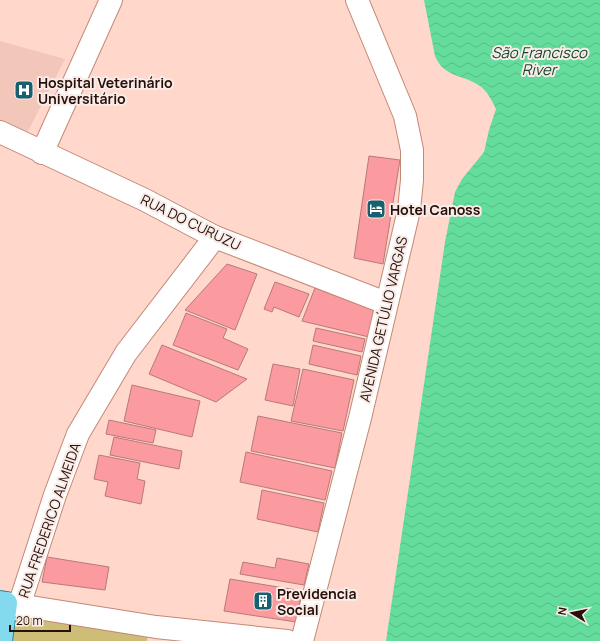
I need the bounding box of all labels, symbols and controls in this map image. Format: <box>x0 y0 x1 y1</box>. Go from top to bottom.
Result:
water label: São Francisco River <box>491 42 588 80</box>
place label: Hospital Veterinário Universitário <box>38 73 173 108</box>
hospital icon: Hospital Veterinário Universitário <box>13 79 35 101</box>
street label: RUA DO CURUZU <box>138 190 244 254</box>
hotel icon: Hotel Canoss <box>365 198 387 220</box>
place label: Hotel Canoss <box>390 200 481 219</box>
street label: AVENIDA GETÚLIO VARGAS <box>355 234 411 404</box>
street label: RUA FREDERICO ALMEIDA <box>13 440 85 600</box>
place label: Previdencia Social <box>277 584 357 619</box>
building icon: Previdencia Social <box>252 590 274 612</box>
north arrow <box>552 593 592 633</box>
text: N <box>554 606 570 616</box>
scale bar <box>10 607 70 633</box>
text: 20 m <box>16 612 43 629</box>

